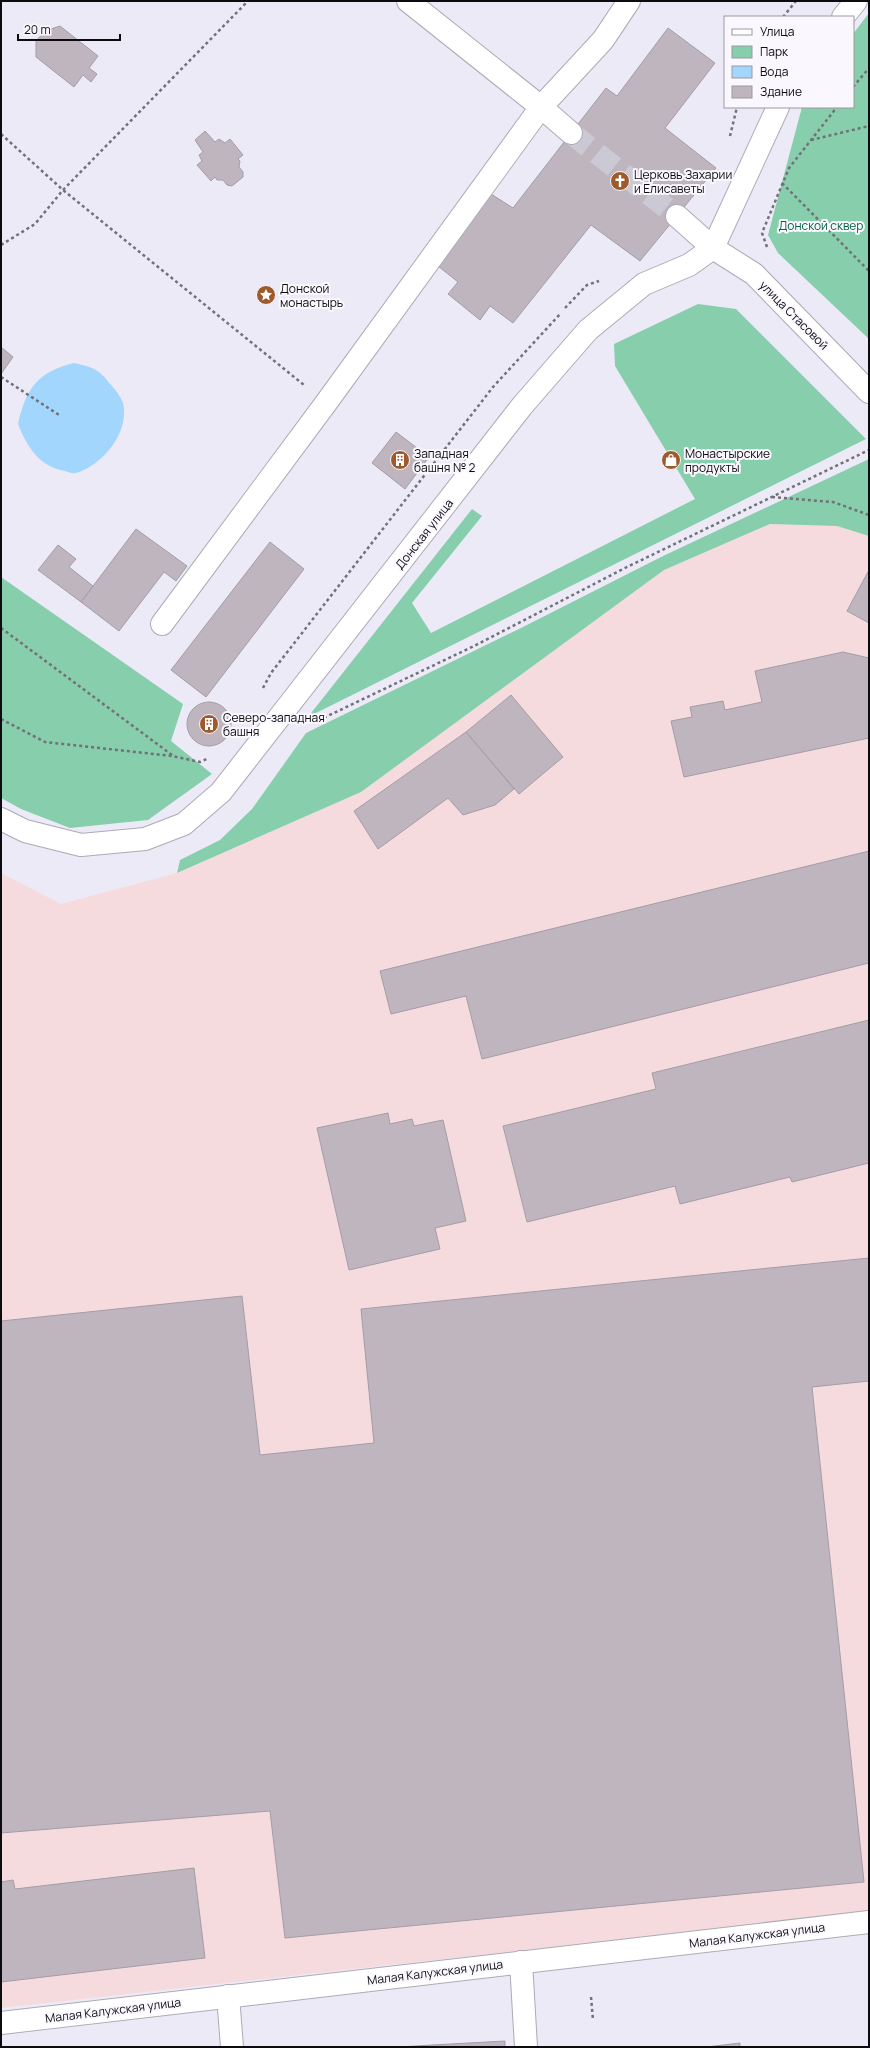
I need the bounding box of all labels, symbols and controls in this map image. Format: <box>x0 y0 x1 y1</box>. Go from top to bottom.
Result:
scale bar <box>18 16 120 42</box>
legend <box>724 16 854 108</box>
text: 20 m <box>24 21 51 38</box>
text: Улица <box>760 23 794 40</box>
text: Парк <box>760 43 789 60</box>
text: Вода <box>760 63 788 80</box>
text: Здание <box>760 83 802 100</box>
place label: Церковь Захарии и Елисаветы <box>634 166 732 197</box>
church icon: Церковь Захарии и Елисаветы <box>609 170 631 192</box>
park label: Донской сквер <box>779 217 863 234</box>
street label: улица Стасовой <box>756 277 832 353</box>
place label: Донской монастырь <box>280 280 343 311</box>
place icon: Донской монастырь <box>255 284 277 306</box>
place label: Западная башня № 2 <box>414 445 476 476</box>
place label: Монастырские продукты <box>685 445 770 476</box>
building icon: Западная башня № 2 <box>389 449 411 471</box>
shop icon: Монастырские продукты <box>660 449 682 471</box>
street label: Донская улица <box>391 495 457 573</box>
place label: Северо-западная башня <box>223 709 325 740</box>
building icon: Северо-западная башня <box>198 713 220 735</box>
street label: Малая Калужская улица <box>688 1918 826 1952</box>
street label: Малая Калужская улица <box>366 1955 504 1989</box>
street label: Малая Калужская улица <box>44 1993 182 2027</box>

